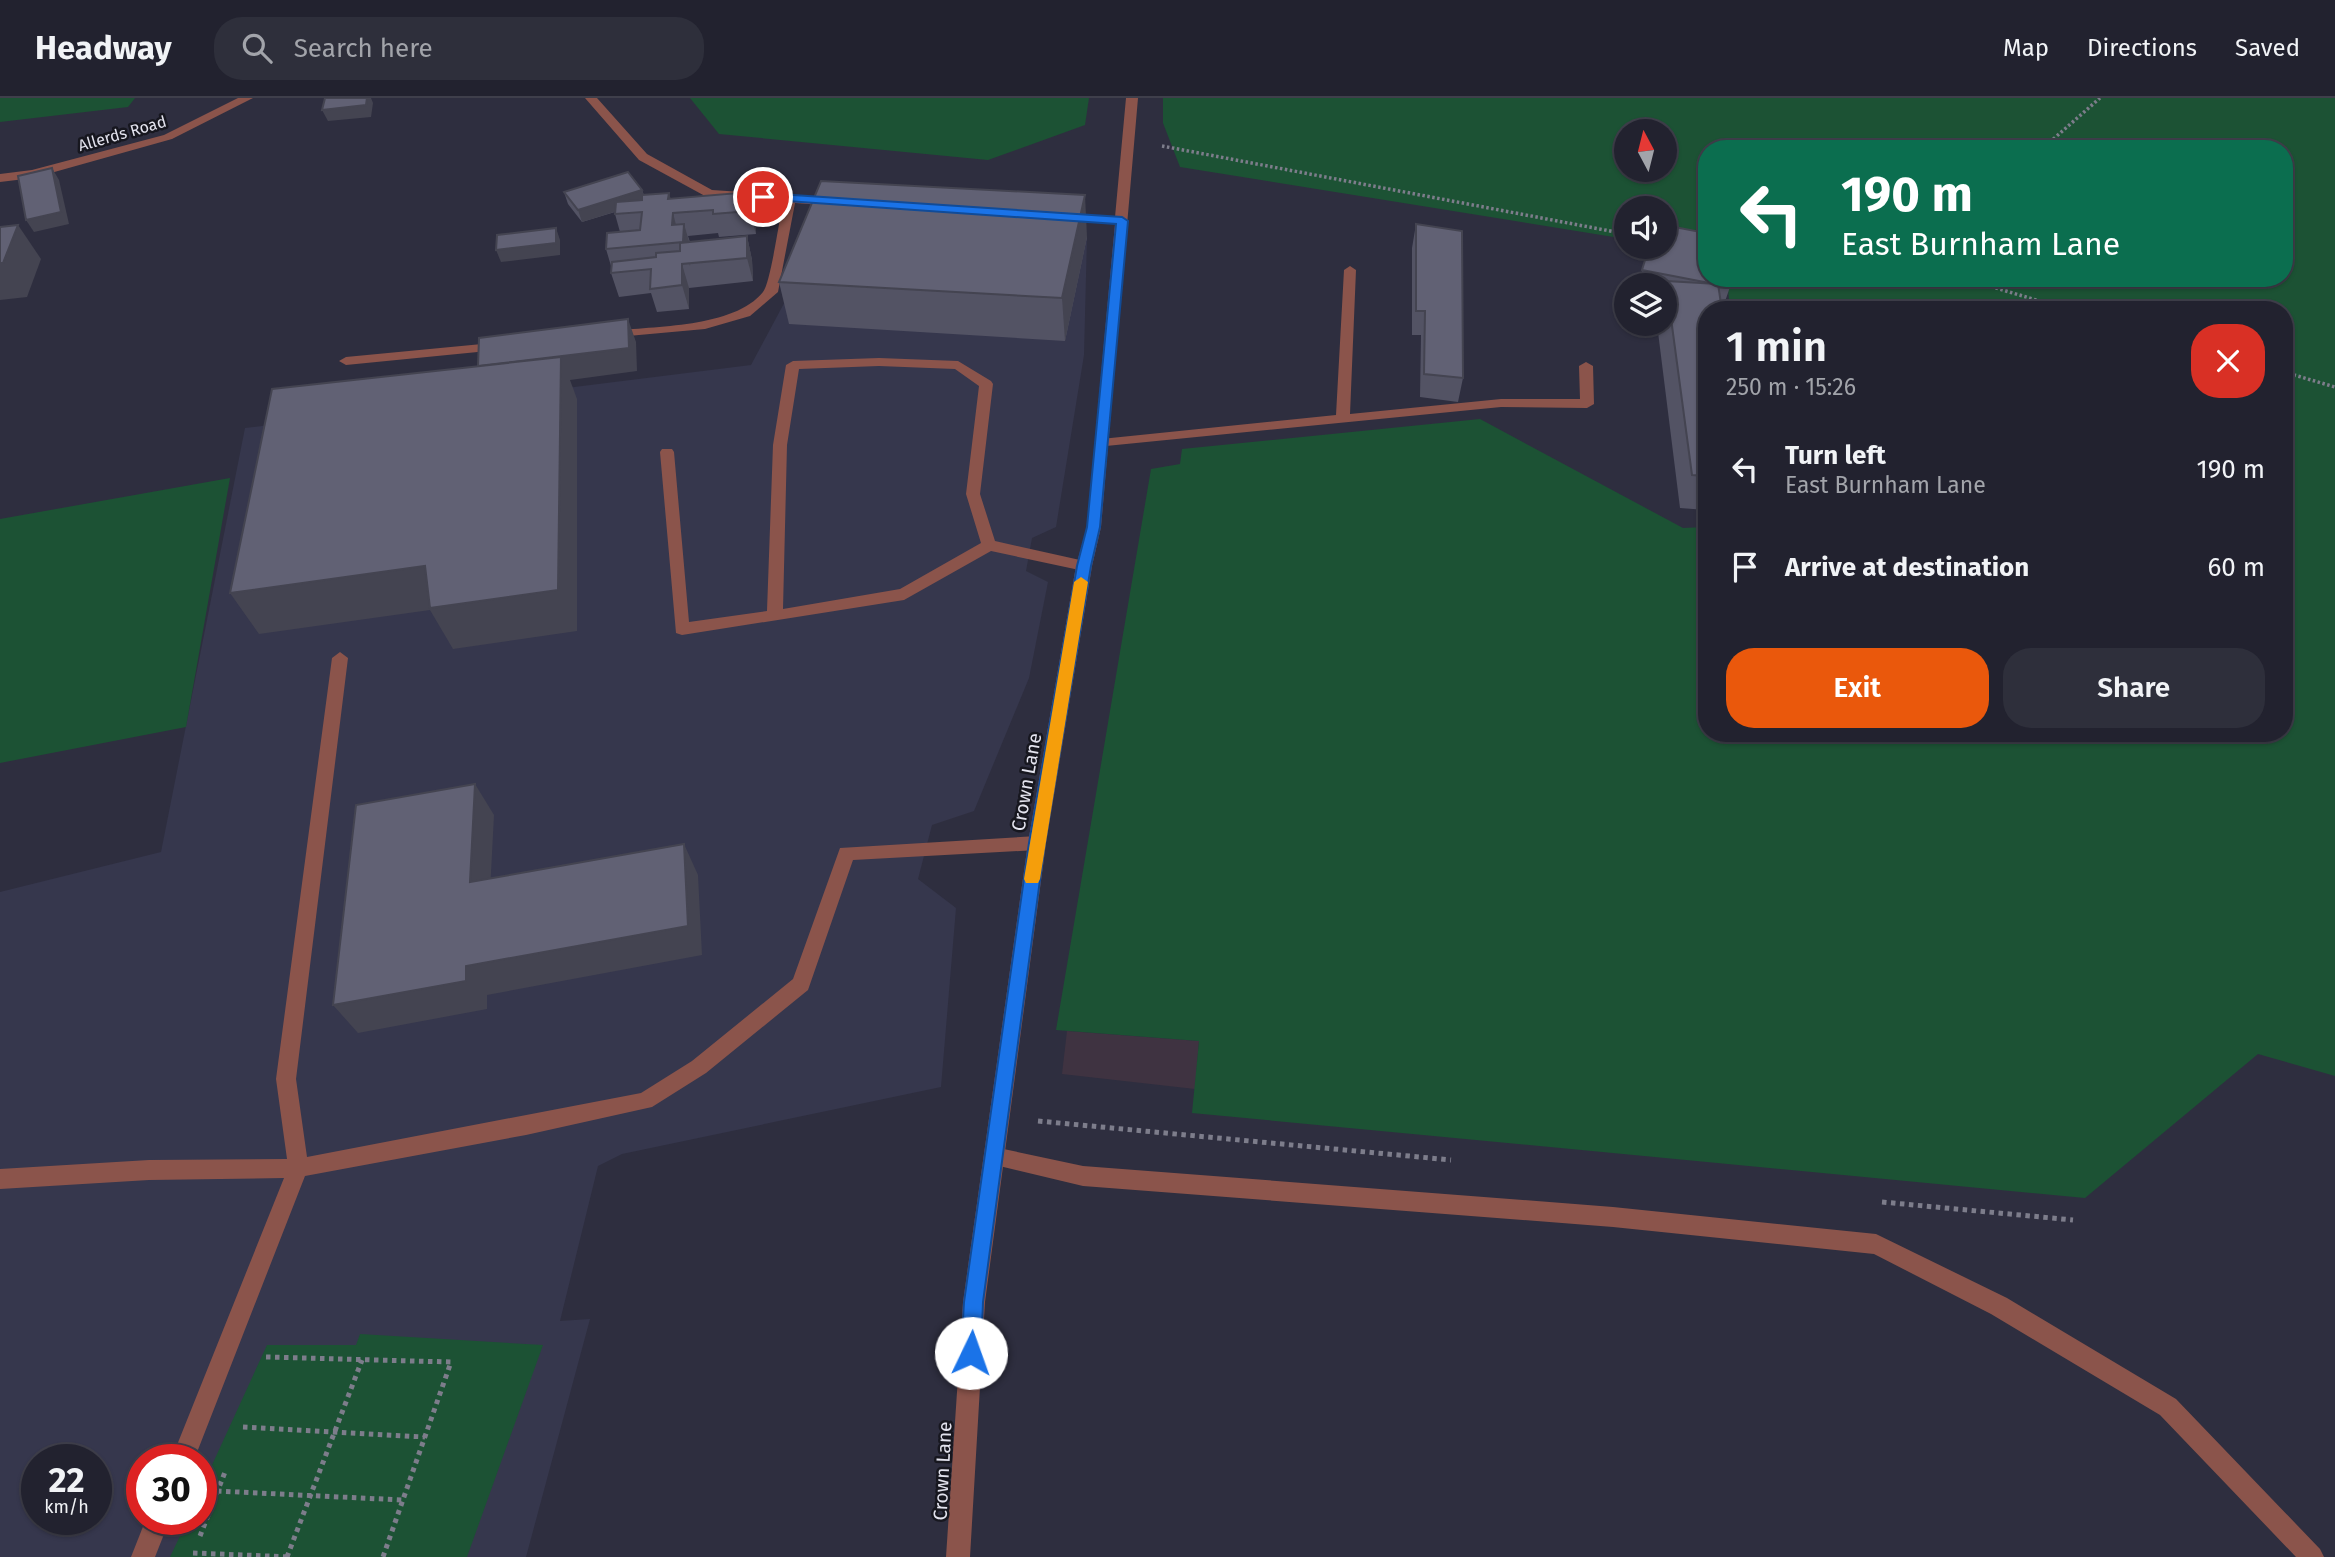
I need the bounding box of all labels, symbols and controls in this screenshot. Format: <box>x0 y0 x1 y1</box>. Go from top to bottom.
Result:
search box <box>214 17 704 80</box>
text: Headway <box>35 28 172 68</box>
icon: search <box>238 29 276 67</box>
text: Search here <box>294 33 433 64</box>
text: Map <box>2003 34 2049 62</box>
text: Directions <box>2087 34 2197 62</box>
text: Saved <box>2235 34 2300 62</box>
street label: Allerds Road <box>76 112 169 155</box>
north arrow <box>1614 119 1676 182</box>
map controls <box>1614 119 1677 336</box>
text: 190 m <box>1841 165 1973 224</box>
pin <box>733 167 793 227</box>
icon: left <box>1726 168 1817 259</box>
icon: arrive <box>744 178 782 216</box>
button: sound <box>1614 196 1677 259</box>
text: East Burnham Lane <box>1841 225 2120 263</box>
button: layers <box>1614 273 1677 336</box>
text: 1 min <box>1726 322 1827 372</box>
button: close <box>2191 324 2265 398</box>
text: 250 m · 15:26 <box>1726 373 1856 401</box>
text: Turn left <box>1785 440 1886 471</box>
icon: left <box>1726 450 1764 488</box>
text: 190 m <box>2196 454 2265 485</box>
text: East Burnham Lane <box>1785 471 1986 499</box>
icon: arrive <box>1726 548 1764 586</box>
text: Arrive at destination <box>1785 552 2029 583</box>
text: 60 m <box>2207 552 2265 583</box>
button: Exit <box>1726 648 1989 728</box>
button: Share <box>2003 648 2265 728</box>
street label: Crown Lane <box>1007 731 1046 833</box>
position arrow <box>934 1316 1008 1390</box>
street label: Crown Lane <box>928 1421 957 1521</box>
speed limit sign: 30 <box>126 1444 217 1535</box>
text: 22 <box>48 1459 85 1501</box>
text: km/h <box>44 1496 89 1518</box>

